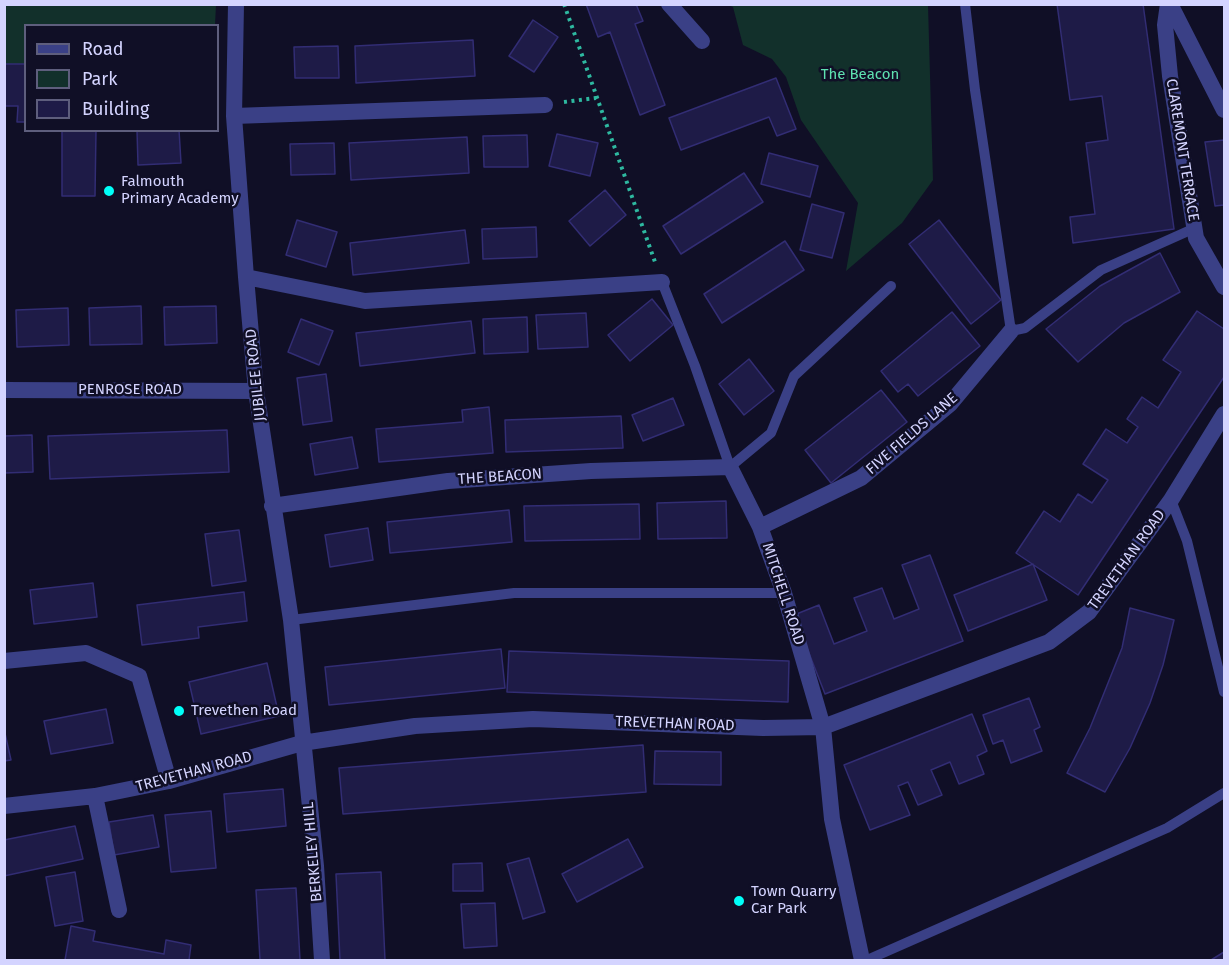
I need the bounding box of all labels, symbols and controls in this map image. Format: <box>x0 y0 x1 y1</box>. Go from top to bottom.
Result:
legend <box>24 24 219 132</box>
text: Road <box>82 38 124 60</box>
park label: The Beacon <box>821 66 899 84</box>
text: Park <box>82 68 117 90</box>
street label: CLAREMONT TERRACE <box>1162 77 1202 223</box>
text: Building <box>82 98 149 120</box>
place label: Falmouth Primary Academy <box>121 173 239 208</box>
marker: Falmouth Primary Academy <box>102 184 116 198</box>
street label: JUBILEE ROAD <box>242 328 270 422</box>
street label: PENROSE ROAD <box>78 381 182 399</box>
street label: FIVE FIELDS LANE <box>862 389 962 479</box>
street label: THE BEACON <box>457 465 543 489</box>
street label: TREVETHAN ROAD <box>1085 506 1169 614</box>
street label: MITCHELL ROAD <box>758 541 808 647</box>
place label: Trevethen Road <box>191 702 297 720</box>
marker: Trevethen Road <box>172 704 186 718</box>
street label: TREVETHAN ROAD <box>615 713 735 735</box>
street label: TREVETHAN ROAD <box>134 748 254 796</box>
street label: BERKELEY HILL <box>300 801 326 903</box>
place label: Town Quarry Car Park <box>751 883 836 918</box>
marker: Town Quarry Car Park <box>732 894 746 908</box>

